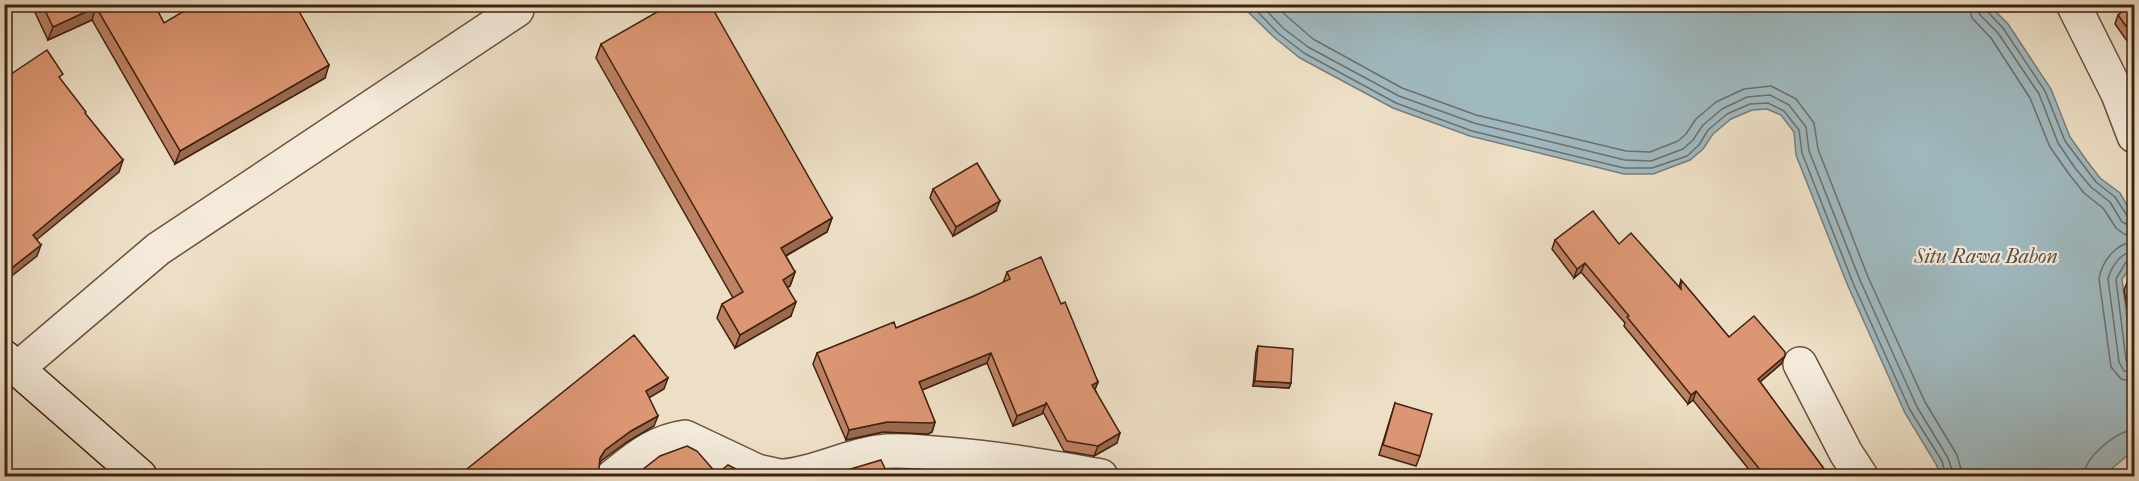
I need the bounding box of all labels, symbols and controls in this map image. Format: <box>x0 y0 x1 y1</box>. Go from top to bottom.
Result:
water label: Situ Rawa Babon <box>1913 245 2058 268</box>

